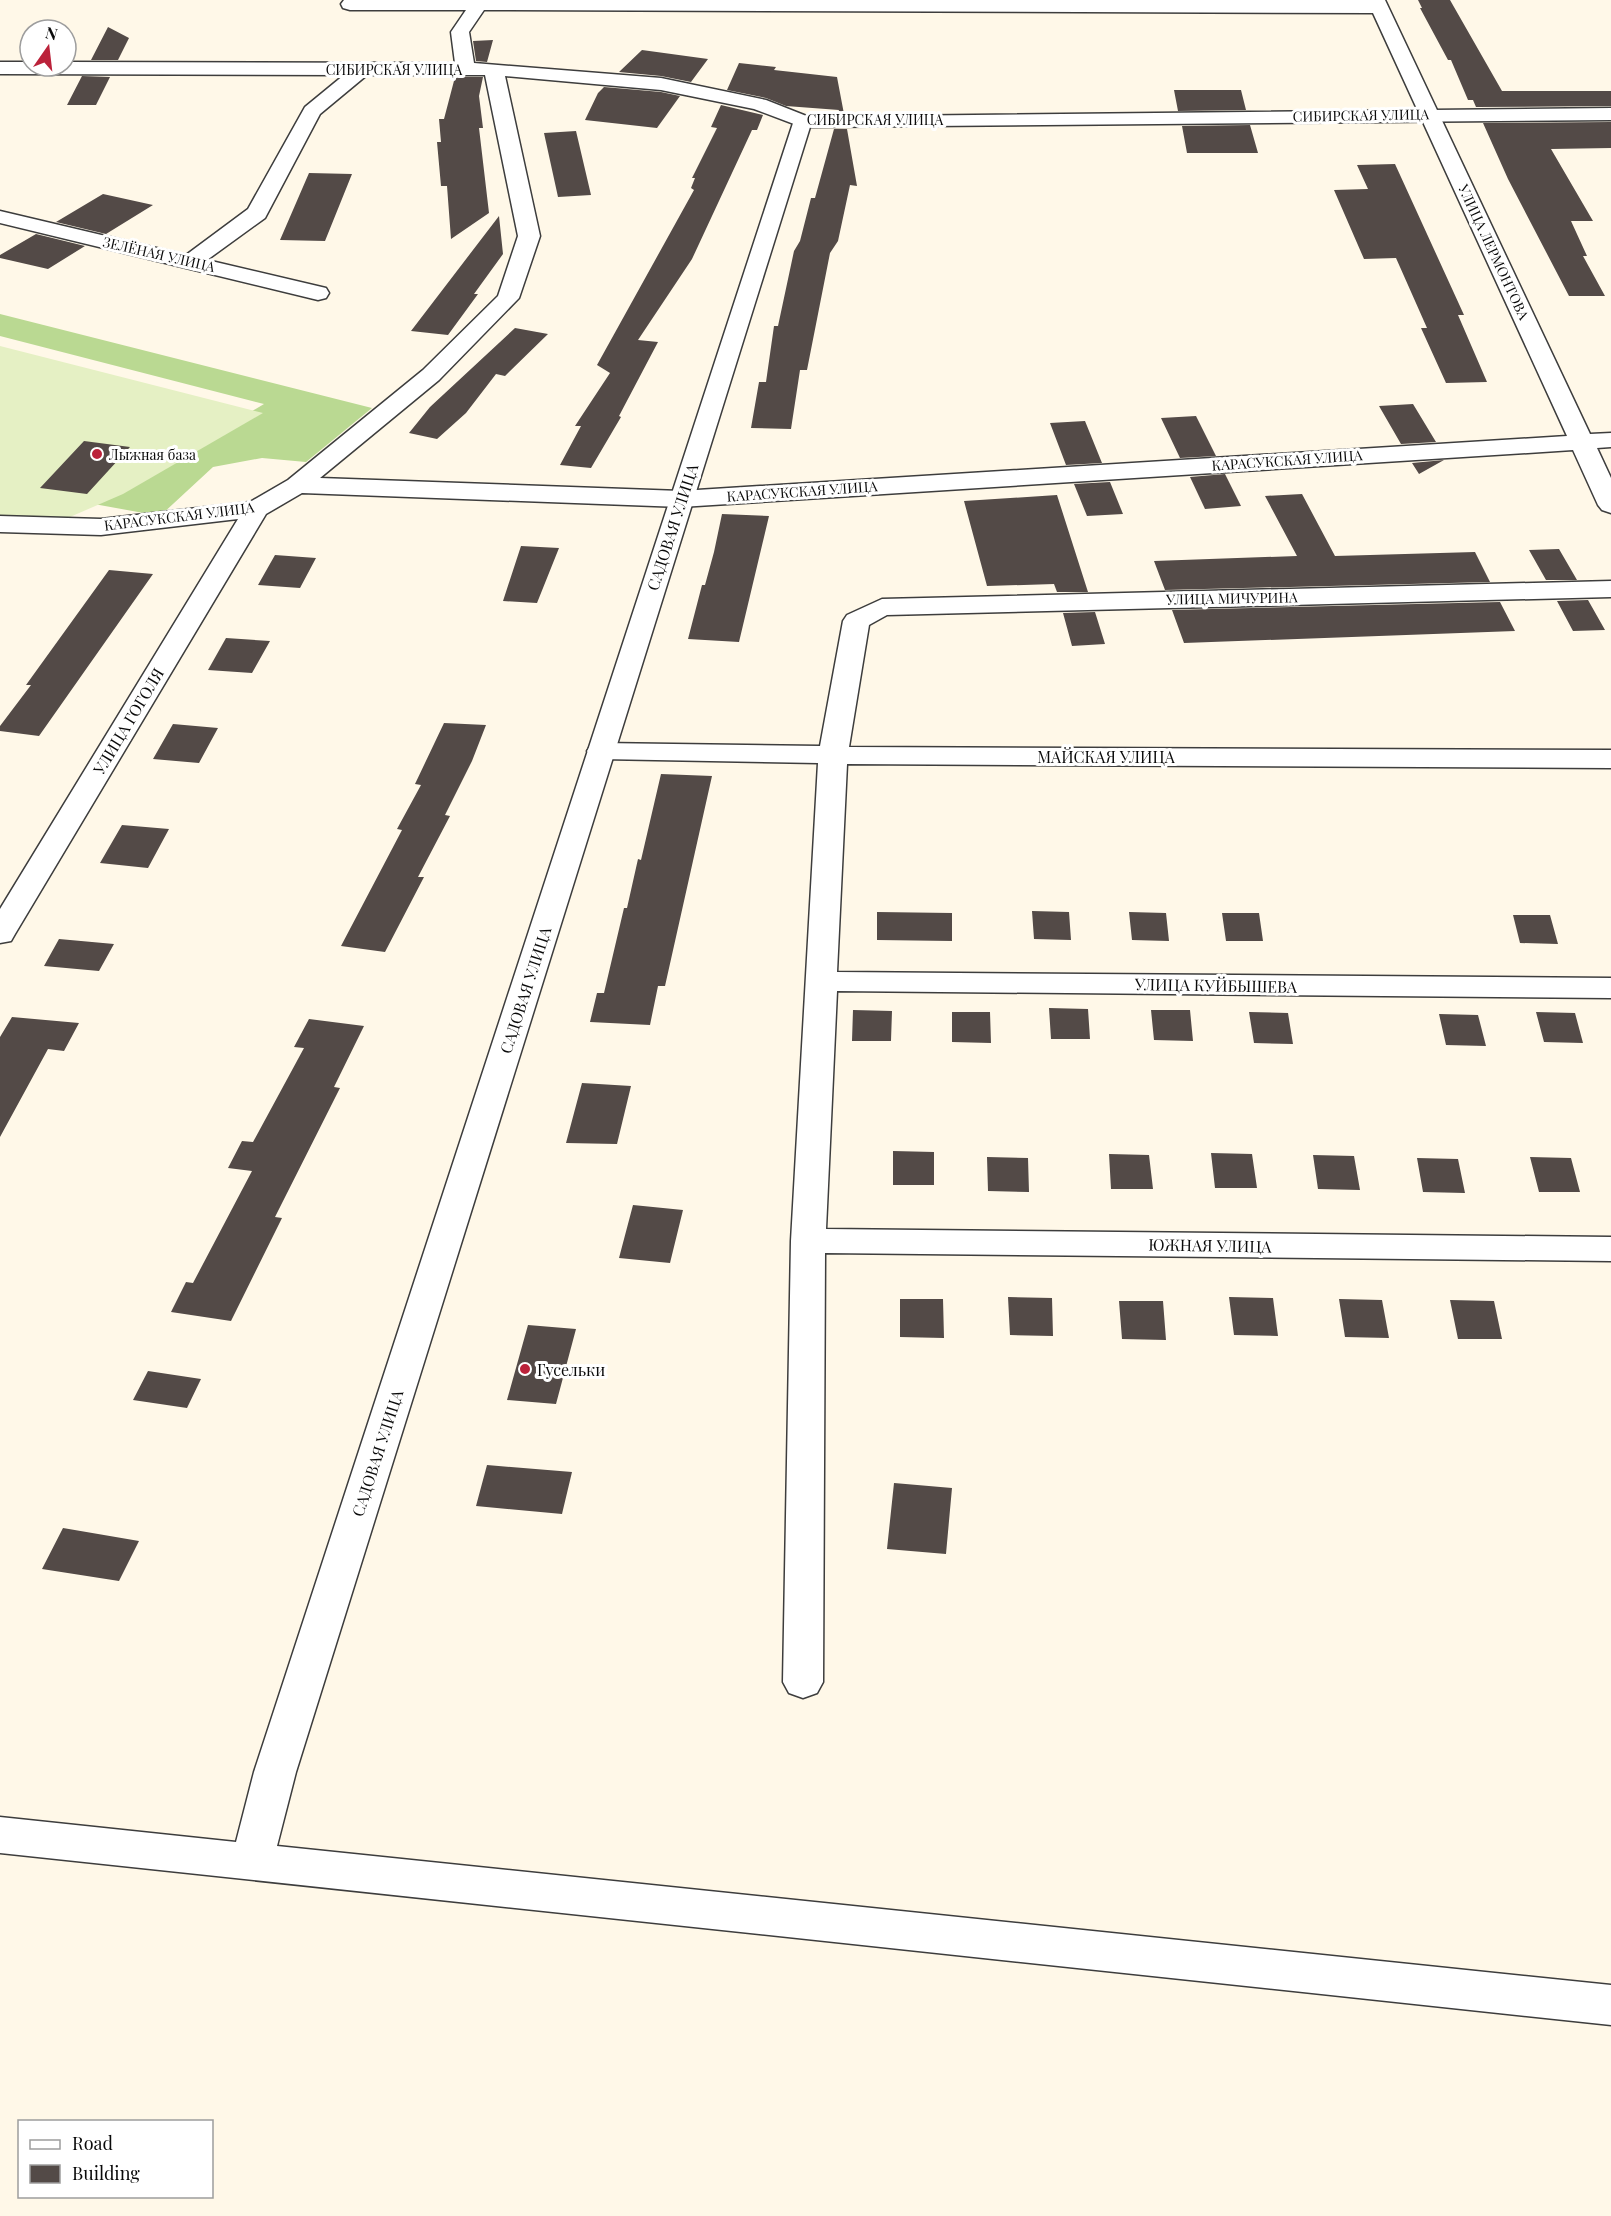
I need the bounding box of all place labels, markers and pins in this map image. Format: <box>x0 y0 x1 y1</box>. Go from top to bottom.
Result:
place label: Лыжная база <box>108 445 196 464</box>
marker: Лыжная база <box>90 447 104 461</box>
place label: Гусельки <box>537 1359 605 1380</box>
marker: Гусельки <box>518 1362 532 1376</box>

